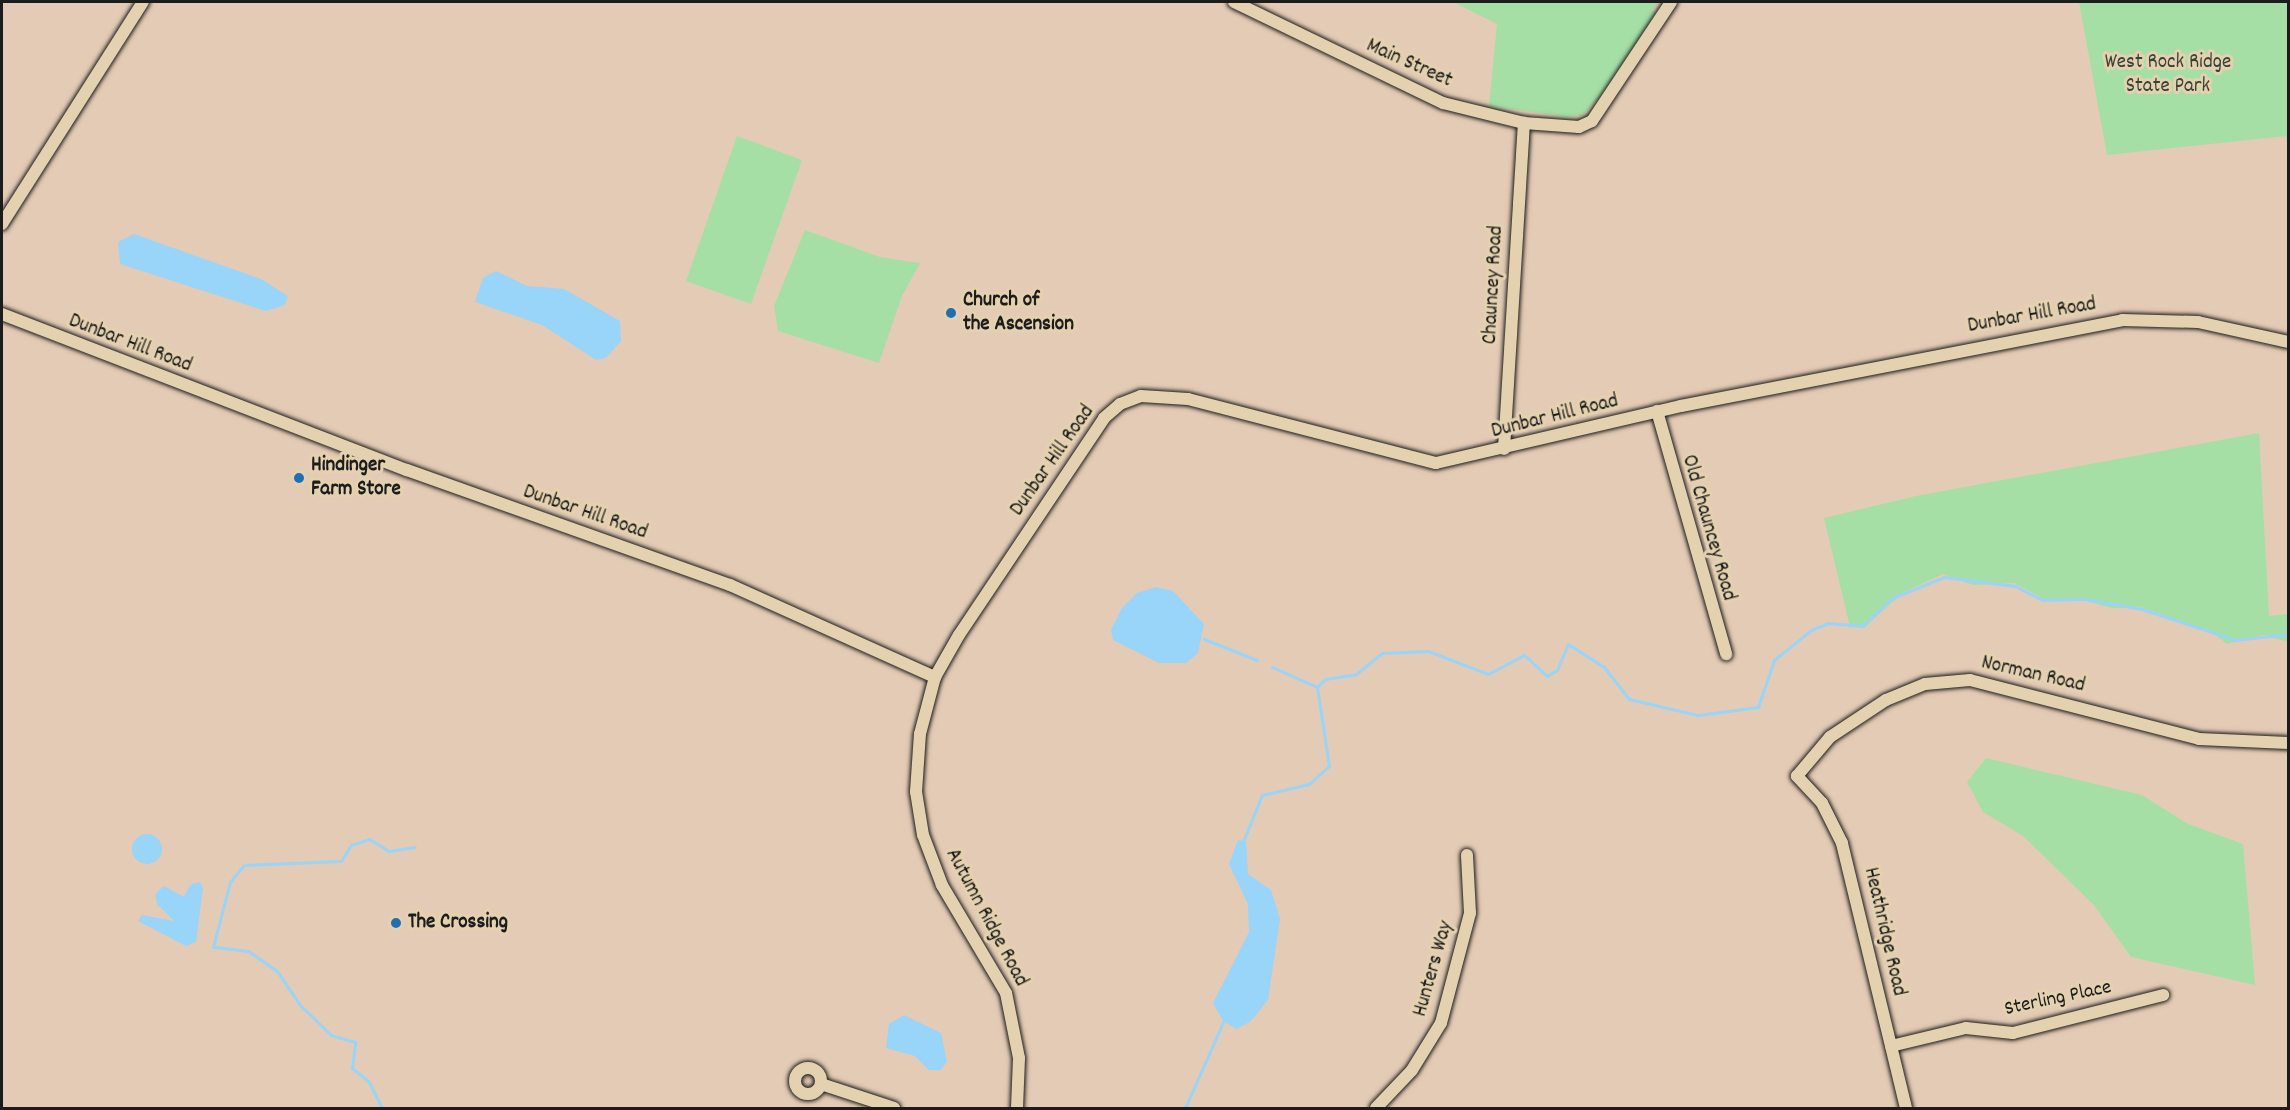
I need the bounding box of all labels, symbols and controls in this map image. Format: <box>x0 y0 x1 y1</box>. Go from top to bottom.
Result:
street label: Main Street <box>1362 34 1456 94</box>
park label: West Rock Ridge State Park <box>2105 50 2231 100</box>
street label: Chauncey Road <box>1478 225 1510 345</box>
place label: Church of the Ascension <box>963 288 1074 338</box>
street label: Dunbar Hill Road <box>1966 292 2098 340</box>
marker: Church of the Ascension <box>944 306 958 320</box>
street label: Dunbar Hill Road <box>65 309 195 379</box>
street label: Dunbar Hill Road <box>1489 389 1621 445</box>
street label: Dunbar Hill Road <box>1005 401 1101 521</box>
street label: Old Chauncey Road <box>1675 452 1741 604</box>
place label: Hindinger Farm Store <box>311 453 401 503</box>
marker: Hindinger Farm Store <box>292 471 306 485</box>
street label: Dunbar Hill Road <box>520 480 650 546</box>
street label: Norman Road <box>1979 651 2087 699</box>
street label: Autumn Ridge Road <box>939 845 1033 991</box>
street label: Heathridge Road <box>1857 865 1911 999</box>
place label: The Crossing <box>408 910 508 936</box>
marker: The Crossing <box>389 916 403 930</box>
street label: Hunters Way <box>1408 918 1460 1020</box>
street label: Sterling Place <box>2002 975 2114 1023</box>

